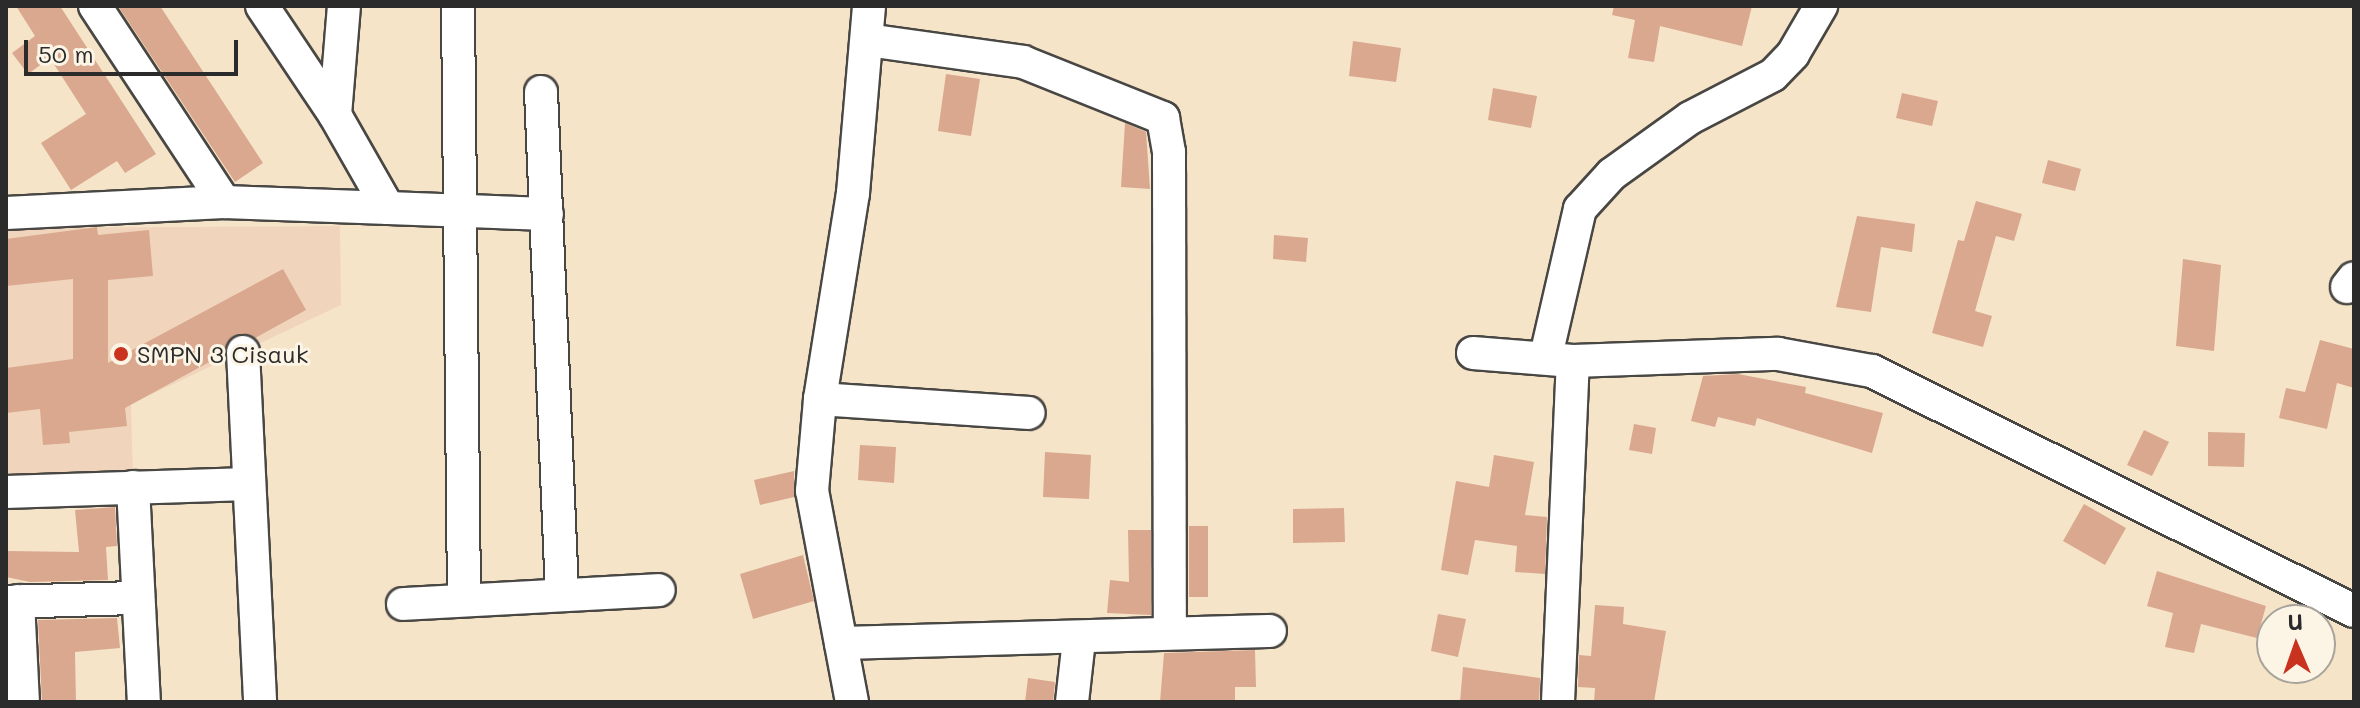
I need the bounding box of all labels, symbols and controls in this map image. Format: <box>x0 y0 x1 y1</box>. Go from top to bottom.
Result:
scale bar <box>28 24 242 74</box>
text: 50 m <box>38 38 94 69</box>
place label: SMPN 3 Cisauk <box>137 340 308 368</box>
marker: SMPN 3 Cisauk <box>112 345 130 363</box>
north arrow <box>2256 604 2336 684</box>
text: U <box>2287 607 2303 636</box>

